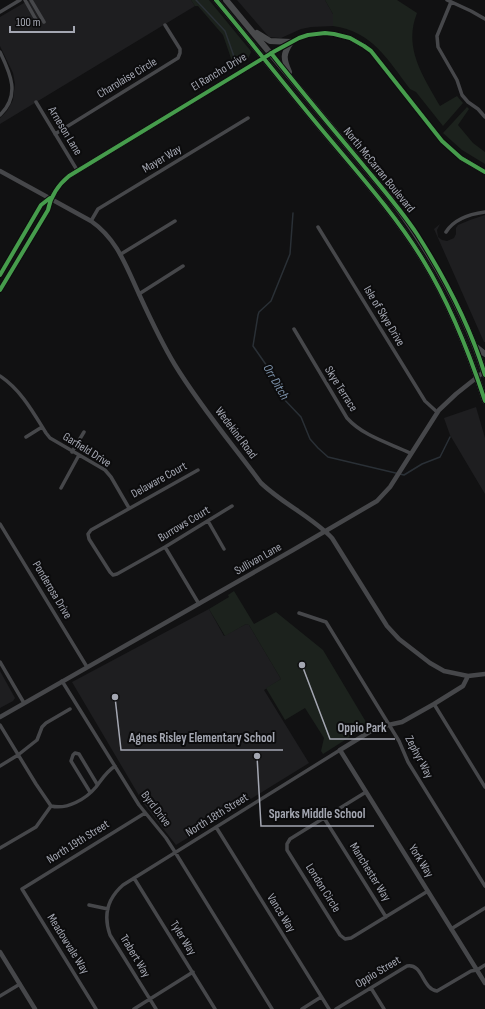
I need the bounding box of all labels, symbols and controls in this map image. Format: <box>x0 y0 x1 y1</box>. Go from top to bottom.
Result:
scale bar <box>10 8 74 34</box>
text: 100 m <box>16 15 41 30</box>
street label: El Rancho Drive <box>189 50 250 94</box>
street label: Charolaise Circle <box>94 54 160 102</box>
street label: Arneson Lane <box>44 103 85 158</box>
street label: North McCarran Boulevard <box>340 124 418 216</box>
street label: Mayer Way <box>140 141 185 177</box>
street label: Isle of Skye Drive <box>360 283 408 349</box>
water label: Orr Ditch <box>259 361 293 403</box>
street label: Skye Terrace <box>321 363 361 415</box>
street label: Wedekind Road <box>212 404 260 462</box>
street label: Garfield Drive <box>60 429 114 471</box>
street label: Delaware Court <box>128 458 190 502</box>
street label: Burrows Court <box>155 502 213 545</box>
street label: Sullivan Lane <box>232 539 285 579</box>
street label: Ponderosa Drive <box>29 558 75 622</box>
callout: Oppio Park <box>330 714 395 739</box>
text: Oppio Park <box>338 720 387 736</box>
callout: Agnes Risley Elementary School <box>121 725 283 750</box>
text: Agnes Risley Elementary School <box>128 730 275 746</box>
street label: Zephyr Way <box>402 733 437 781</box>
street label: Byrd Drive <box>138 788 174 830</box>
street label: North 18th Street <box>183 790 251 840</box>
callout: Sparks Middle School <box>261 801 374 826</box>
text: Sparks Middle School <box>269 806 366 822</box>
street label: North 19th Street <box>44 817 112 867</box>
street label: Manchester Way <box>346 840 394 904</box>
street label: York Way <box>405 842 437 881</box>
street label: London Circle <box>302 861 344 915</box>
street label: Vance Way <box>263 891 299 935</box>
street label: Meadowvale Way <box>44 911 93 977</box>
street label: Tyler Way <box>167 918 200 958</box>
street label: Trabert Way <box>116 932 154 981</box>
street label: Oppio Street <box>353 952 404 991</box>

